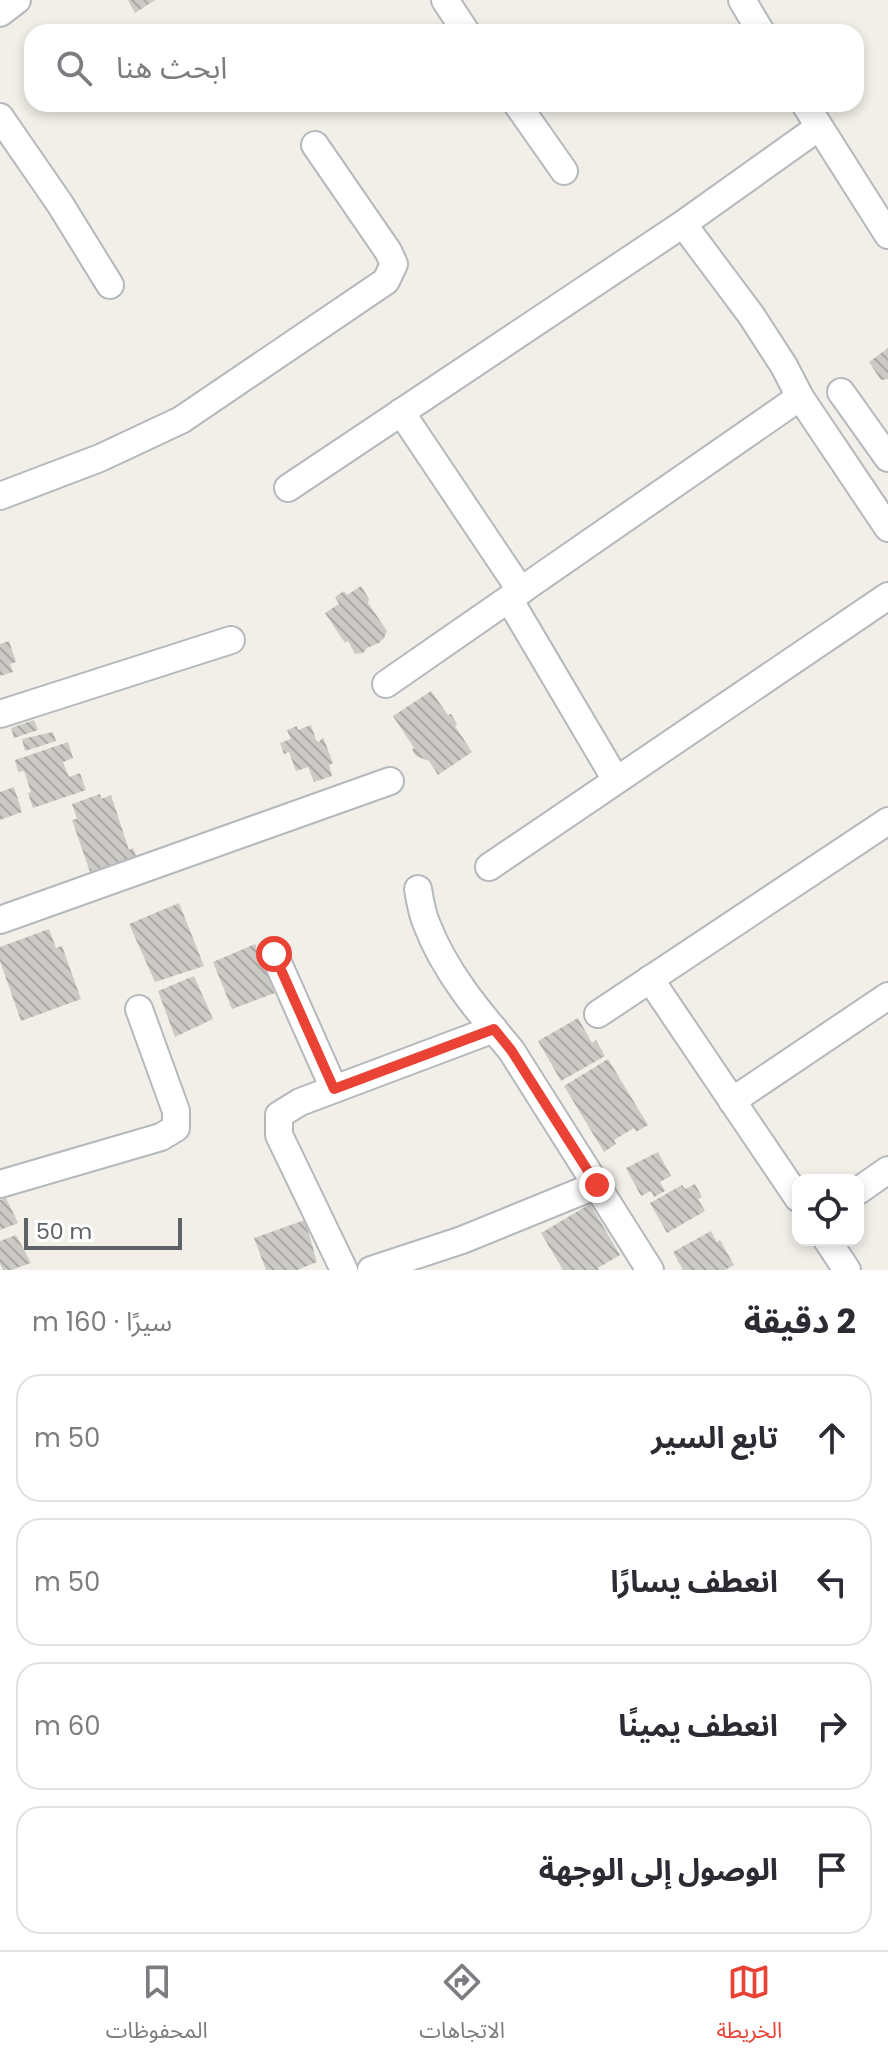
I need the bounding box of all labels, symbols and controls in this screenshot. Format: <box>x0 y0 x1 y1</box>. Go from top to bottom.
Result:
search box <box>24 24 864 112</box>
icon: search <box>52 46 96 90</box>
text: ابحث هنا <box>116 46 227 89</box>
route start <box>256 936 292 972</box>
route end <box>579 1167 615 1203</box>
map controls <box>792 1174 864 1246</box>
button: locate <box>792 1174 864 1246</box>
scale bar <box>24 1214 182 1250</box>
text: 50 m <box>36 1216 92 1247</box>
text: 2 دقيقة <box>744 1297 856 1345</box>
text: سيرًا · 160 m <box>32 1304 172 1340</box>
text: تابع السير <box>651 1416 778 1459</box>
icon: ahead <box>810 1416 854 1460</box>
text: 50 m <box>34 1420 100 1456</box>
text: انعطف يسارًا <box>610 1560 778 1603</box>
icon: left <box>810 1560 854 1604</box>
text: 50 m <box>34 1564 100 1600</box>
text: انعطف يمينًا <box>618 1704 778 1747</box>
icon: right <box>810 1704 854 1748</box>
text: 60 m <box>34 1708 101 1744</box>
text: الوصول إلى الوجهة <box>539 1848 778 1891</box>
icon: arrive <box>810 1848 854 1892</box>
tab: المحفوظات <box>106 1960 208 2054</box>
tab: الاتجاهات <box>419 1960 505 2054</box>
tab: الخريطة <box>716 1960 782 2054</box>

